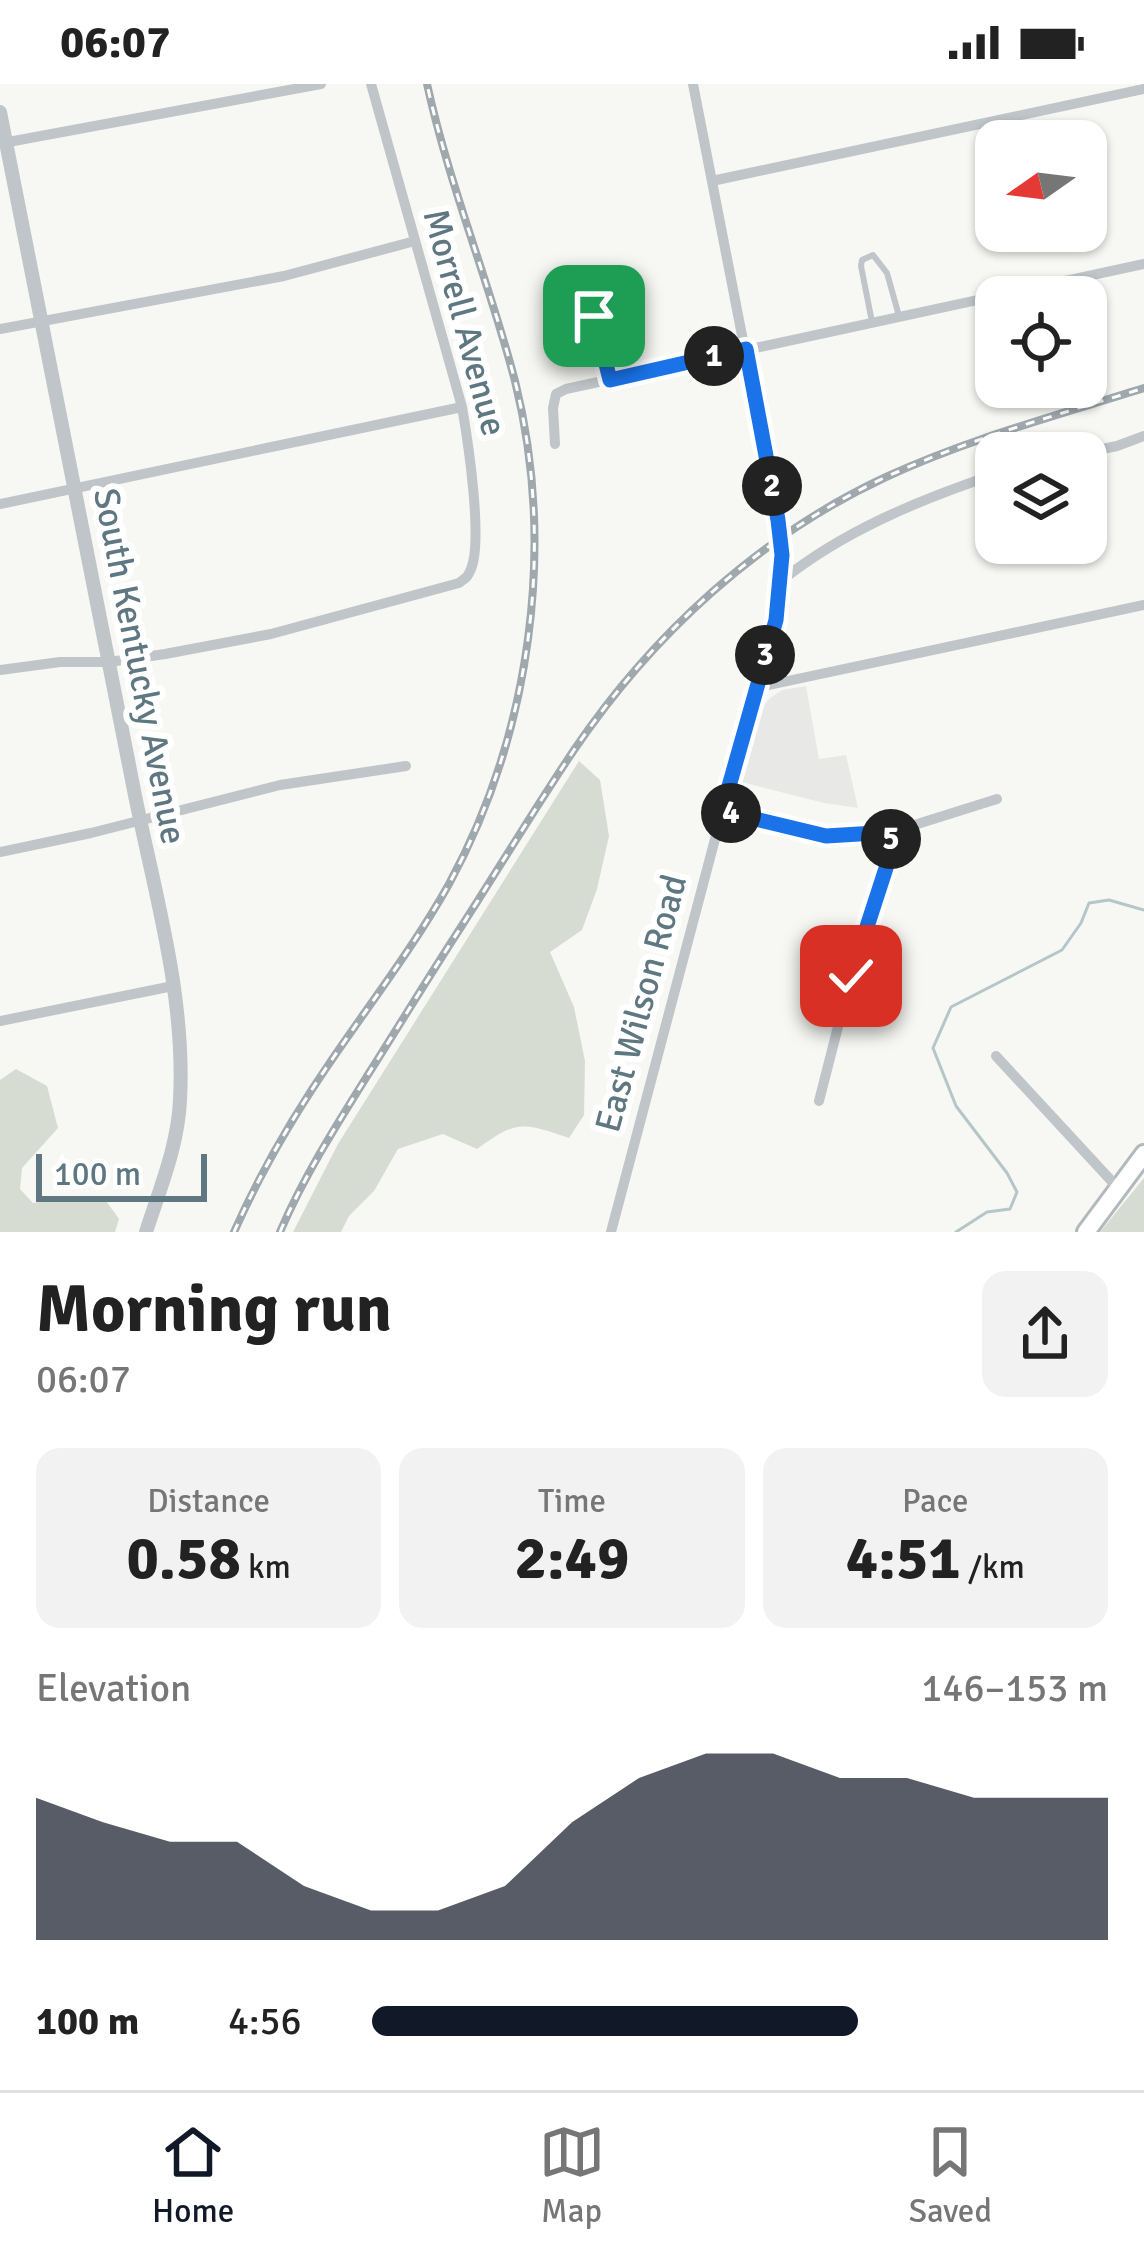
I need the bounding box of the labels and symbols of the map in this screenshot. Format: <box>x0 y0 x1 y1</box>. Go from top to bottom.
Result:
north arrow <box>975 120 1107 252</box>
street label: Morrell Avenue <box>413 204 516 441</box>
pin <box>543 265 645 367</box>
pin: 1 <box>684 326 744 386</box>
pin: 2 <box>742 456 802 516</box>
street label: South Kentucky Avenue <box>83 484 196 848</box>
pin: 3 <box>735 625 795 685</box>
pin: 4 <box>701 783 761 843</box>
pin: 5 <box>861 809 921 869</box>
street label: East Wilson Road <box>585 870 697 1137</box>
pin <box>800 925 902 1027</box>
scale bar <box>36 1148 207 1201</box>

